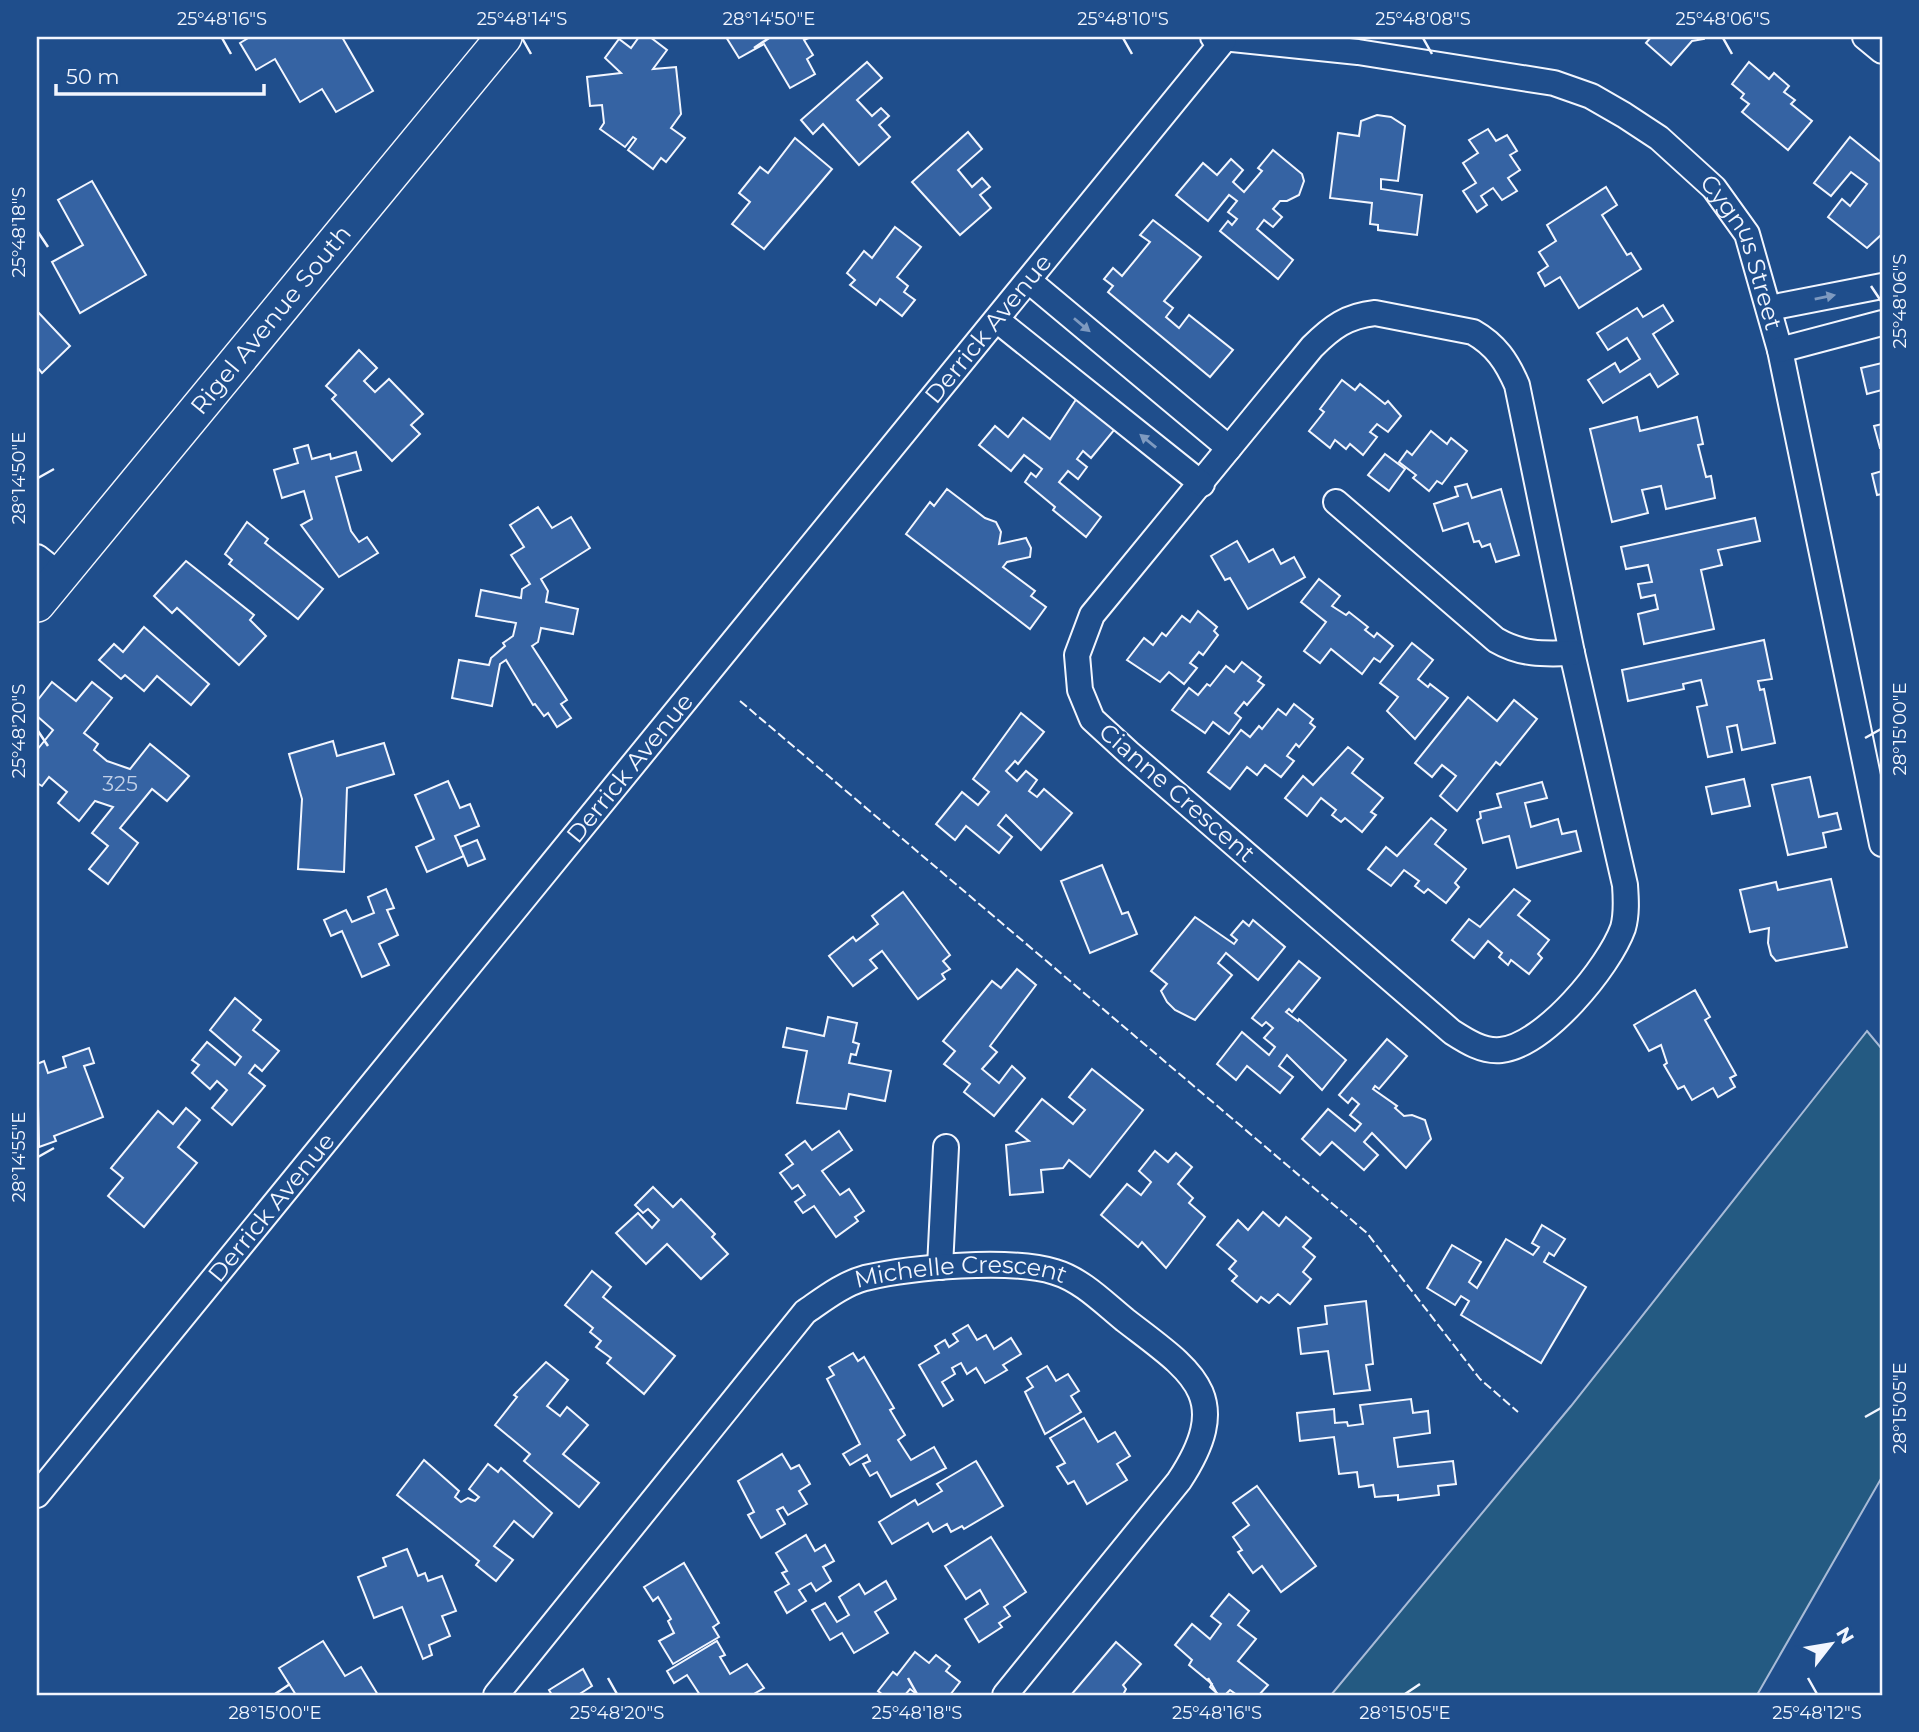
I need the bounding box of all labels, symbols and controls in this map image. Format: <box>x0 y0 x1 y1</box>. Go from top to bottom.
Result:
text: 25°48'16"S <box>177 8 267 30</box>
text: 25°48'14"S <box>477 8 567 30</box>
text: 28°14'50"E <box>723 8 815 30</box>
text: 25°48'10"S <box>1077 8 1169 30</box>
text: 25°48'08"S <box>1375 8 1471 30</box>
text: 25°48'06"S <box>1676 8 1770 30</box>
scale bar <box>56 52 264 96</box>
text: 50 m <box>66 64 120 89</box>
street label: Cygnus Street <box>1695 168 1789 334</box>
text: 25°48'18"S <box>8 187 30 277</box>
street label: Rigel Avenue South <box>184 219 357 420</box>
street label: Derrick Avenue <box>918 248 1057 409</box>
text: 25°48'06"S <box>1889 254 1911 348</box>
one-way arrow <box>1814 292 1836 303</box>
one-way arrow <box>1073 317 1090 332</box>
text: 28°14'50"E <box>8 432 30 524</box>
one-way arrow <box>1140 434 1158 449</box>
text: 28°15'00"E <box>1889 682 1911 776</box>
text: 25°48'20"S <box>8 684 30 778</box>
street label: Derrick Avenue <box>560 687 699 848</box>
street label: Cianne Crescent <box>1093 717 1261 868</box>
house number: 325 <box>102 771 138 796</box>
text: 28°14'55"E <box>8 1112 30 1202</box>
street label: Derrick Avenue <box>202 1127 341 1288</box>
street label: Michelle Crescent <box>852 1250 1072 1294</box>
text: 28°15'05"E <box>1889 1362 1911 1454</box>
north arrow <box>1797 1610 1867 1680</box>
text: N <box>1831 1623 1859 1648</box>
text: 28°15'00"E <box>228 1702 322 1724</box>
text: 25°48'20"S <box>570 1702 664 1724</box>
text: 25°48'18"S <box>872 1702 962 1724</box>
text: 25°48'16"S <box>1172 1702 1262 1724</box>
text: 28°15'05"E <box>1359 1702 1451 1724</box>
text: 25°48'12"S <box>1772 1702 1862 1724</box>

